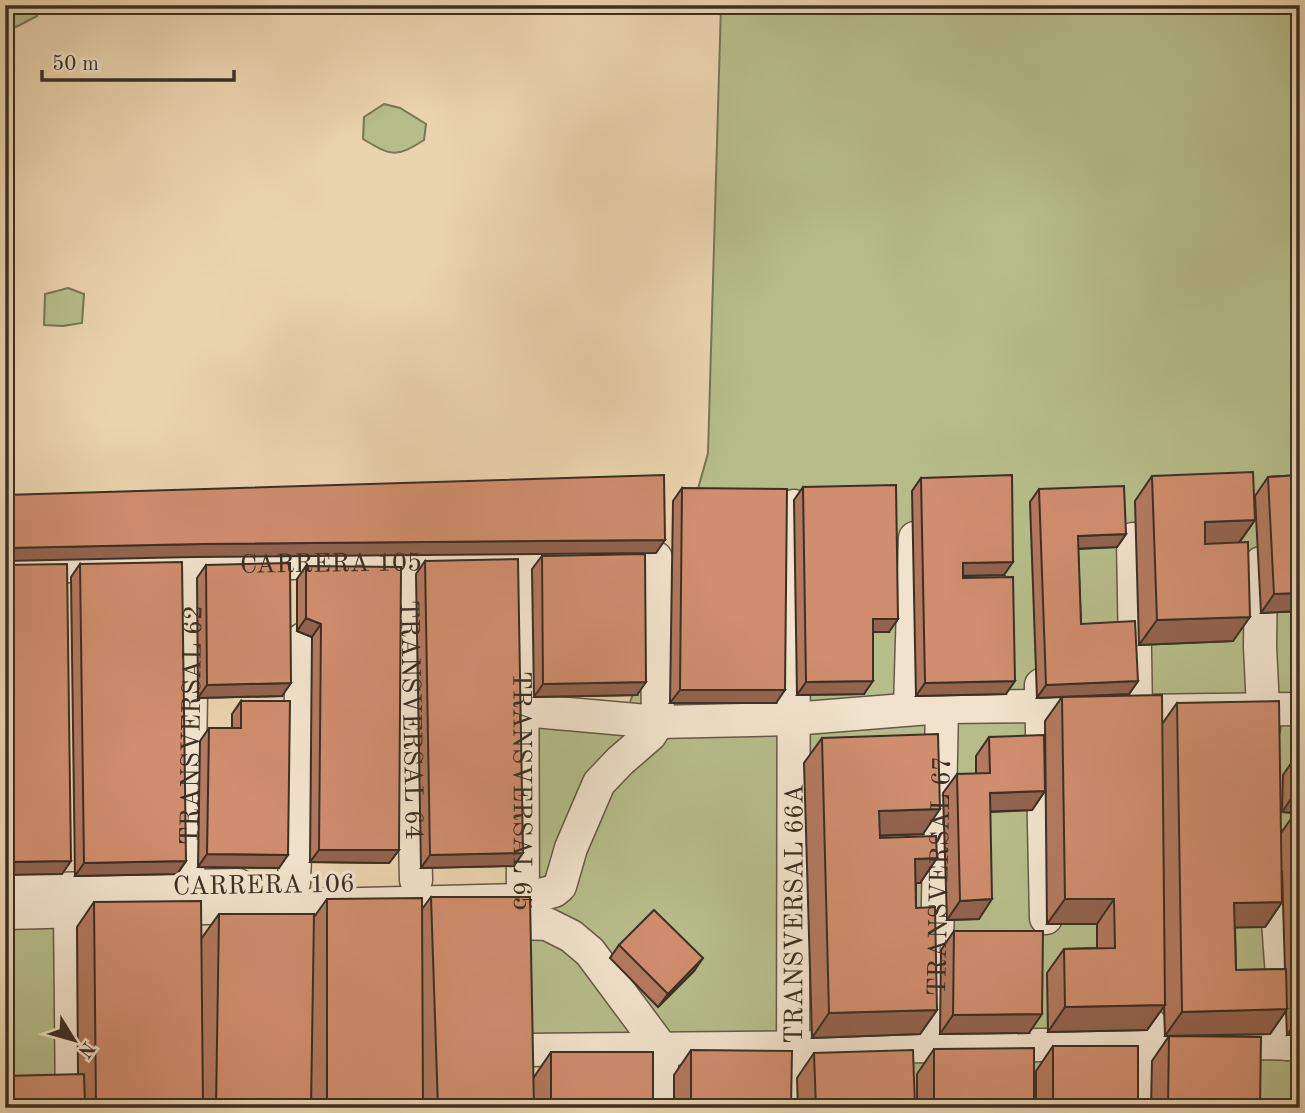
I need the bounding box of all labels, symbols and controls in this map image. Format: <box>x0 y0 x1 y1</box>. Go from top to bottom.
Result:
scale bar <box>42 38 234 82</box>
text: 50 m <box>52 54 99 75</box>
street label: CARRERA 105 <box>240 550 422 579</box>
street label: TRANSVERSAL 64 <box>395 600 426 840</box>
street label: TRANSVERSAL 62 <box>178 605 207 845</box>
street label: TRANSVERSAL 65 <box>507 671 534 911</box>
street label: TRANSVERSAL 67 <box>925 756 956 996</box>
street label: TRANSVERSAL 66A <box>782 784 809 1044</box>
street label: CARRERA 106 <box>173 871 355 901</box>
north arrow <box>38 1004 108 1074</box>
text: N <box>73 1037 98 1061</box>

